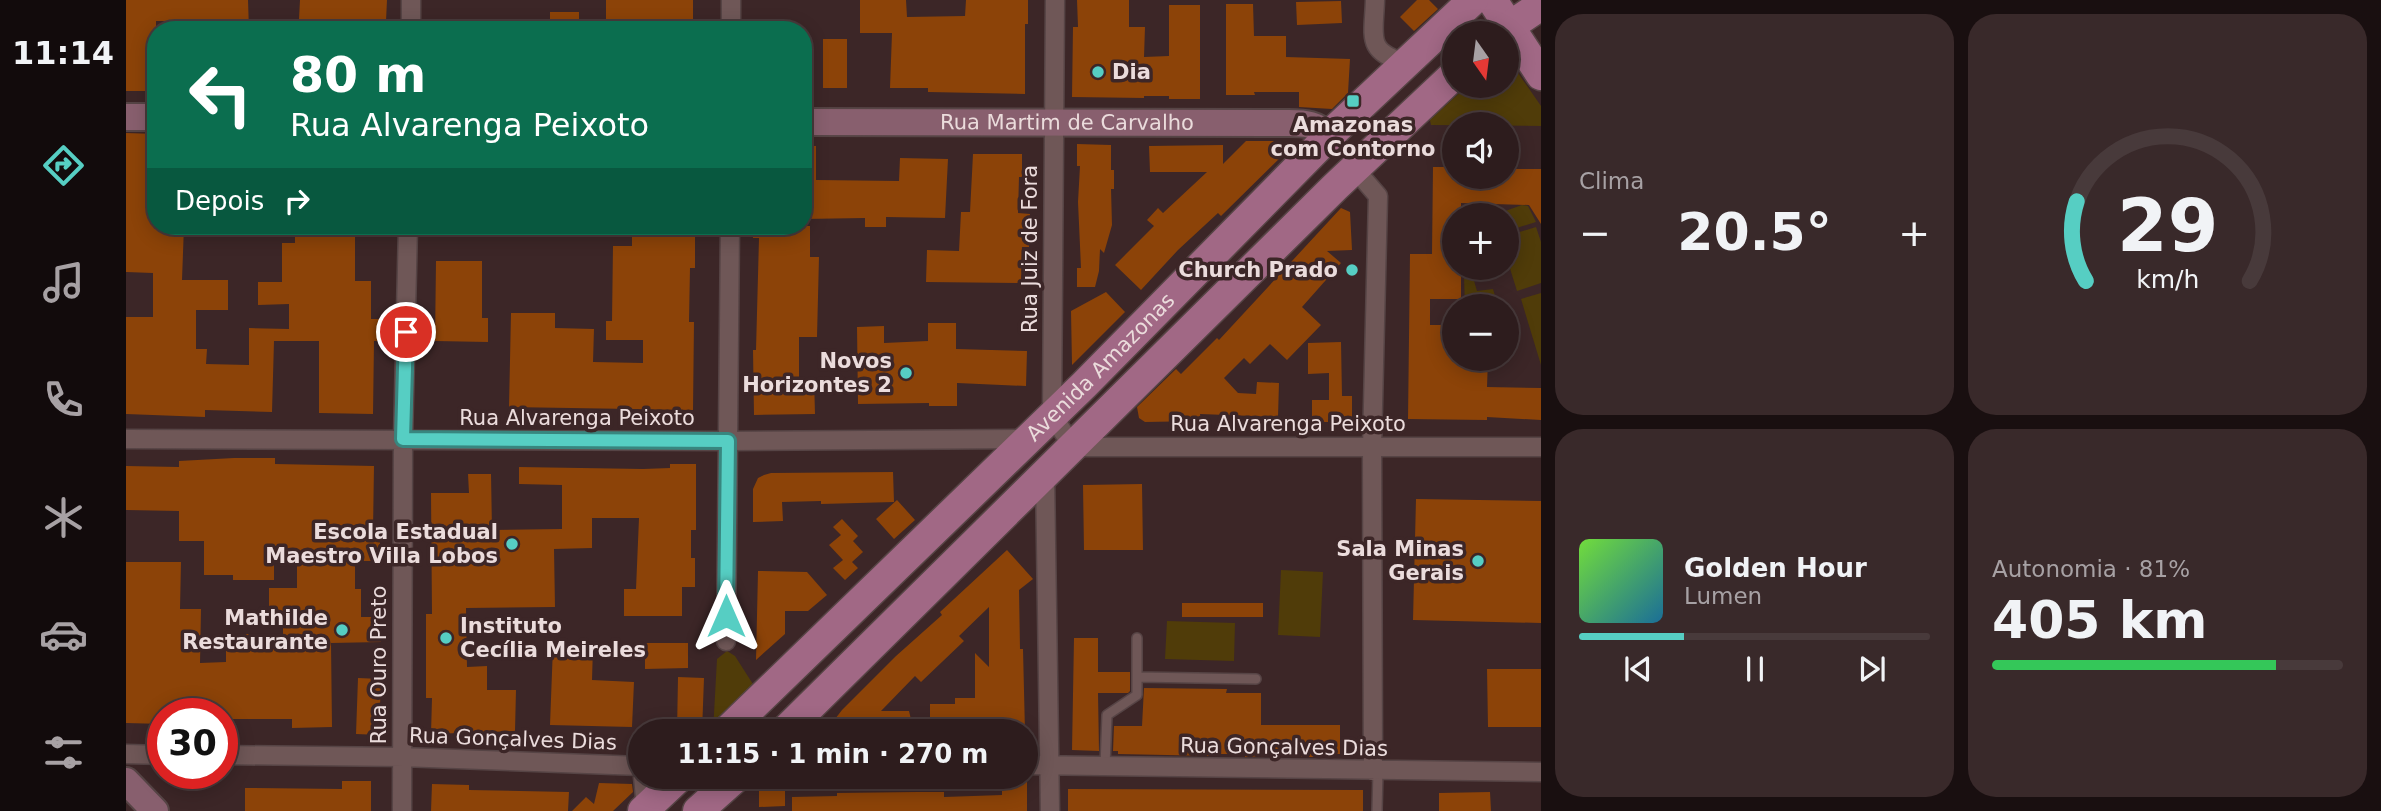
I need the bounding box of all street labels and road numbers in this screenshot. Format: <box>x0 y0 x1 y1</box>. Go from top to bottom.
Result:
street label: Rua Martim de Carvalho <box>940 110 1194 135</box>
street label: Rua Juiz de Fora <box>1018 165 1042 333</box>
street label: Avenida Amazonas <box>1022 288 1180 446</box>
street label: Rua Alvarenga Peixoto <box>459 406 695 430</box>
street label: Rua Alvarenga Peixoto <box>1170 412 1406 436</box>
street label: Rua Ouro Preto <box>367 586 391 744</box>
street label: Rua Gonçalves Dias <box>409 723 617 755</box>
street label: Rua Gonçalves Dias <box>1180 733 1388 761</box>

